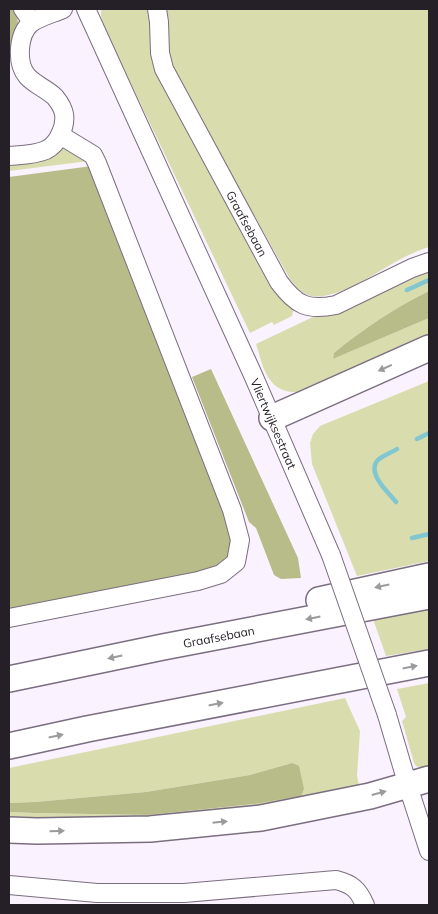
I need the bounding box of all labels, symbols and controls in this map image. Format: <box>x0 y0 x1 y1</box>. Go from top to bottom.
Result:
street label: Graafsebaan <box>223 188 271 259</box>
one-way arrow <box>378 364 392 372</box>
street label: Vliertwijksestraat <box>248 376 300 471</box>
one-way arrow <box>374 582 389 590</box>
one-way arrow <box>304 615 320 623</box>
street label: Graafsebaan <box>182 622 256 651</box>
one-way arrow <box>108 653 123 661</box>
one-way arrow <box>402 663 417 671</box>
one-way arrow <box>208 700 224 708</box>
one-way arrow <box>49 732 64 740</box>
one-way arrow <box>372 789 387 797</box>
one-way arrow <box>212 818 228 826</box>
one-way arrow <box>50 826 66 834</box>

